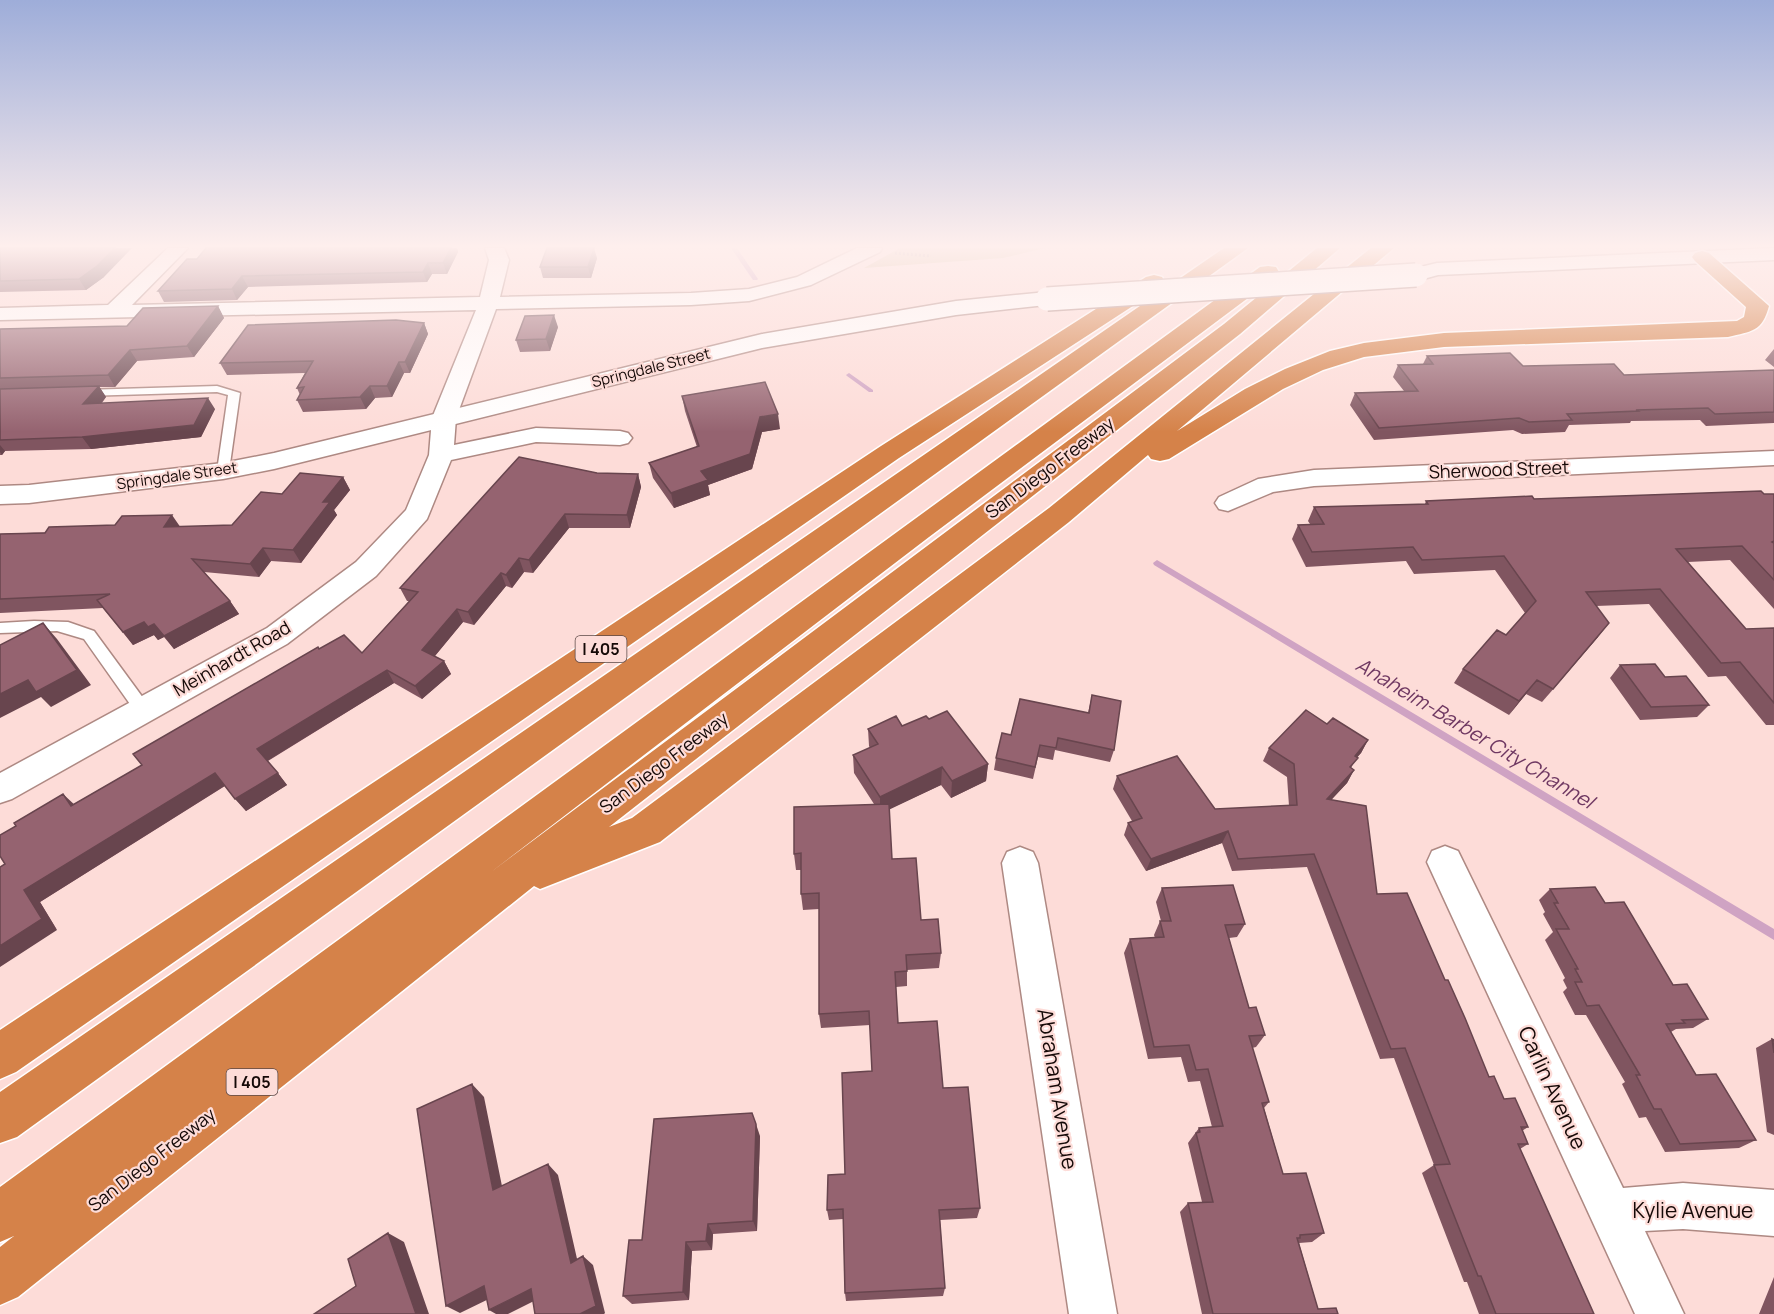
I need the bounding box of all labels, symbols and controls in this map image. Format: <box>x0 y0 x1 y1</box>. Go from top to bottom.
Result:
street label: Springdale Street <box>589 343 712 392</box>
street label: San Diego Freeway <box>980 411 1119 524</box>
street label: Sherwood Street <box>1428 455 1570 483</box>
street label: Springdale Street <box>115 457 238 494</box>
street label: Meinhardt Road <box>168 615 295 701</box>
road number: I 405 <box>576 636 626 662</box>
water label: Anaheim-Barber City Channel <box>1351 651 1601 816</box>
street label: San Diego Freeway <box>594 706 733 819</box>
street label: Abraham Avenue <box>1031 1006 1085 1171</box>
street label: Carlin Avenue <box>1512 1022 1594 1154</box>
road number: I 405 <box>226 1069 278 1095</box>
street label: San Diego Freeway <box>83 1102 220 1217</box>
street label: Kylie Avenue <box>1633 1196 1753 1224</box>

